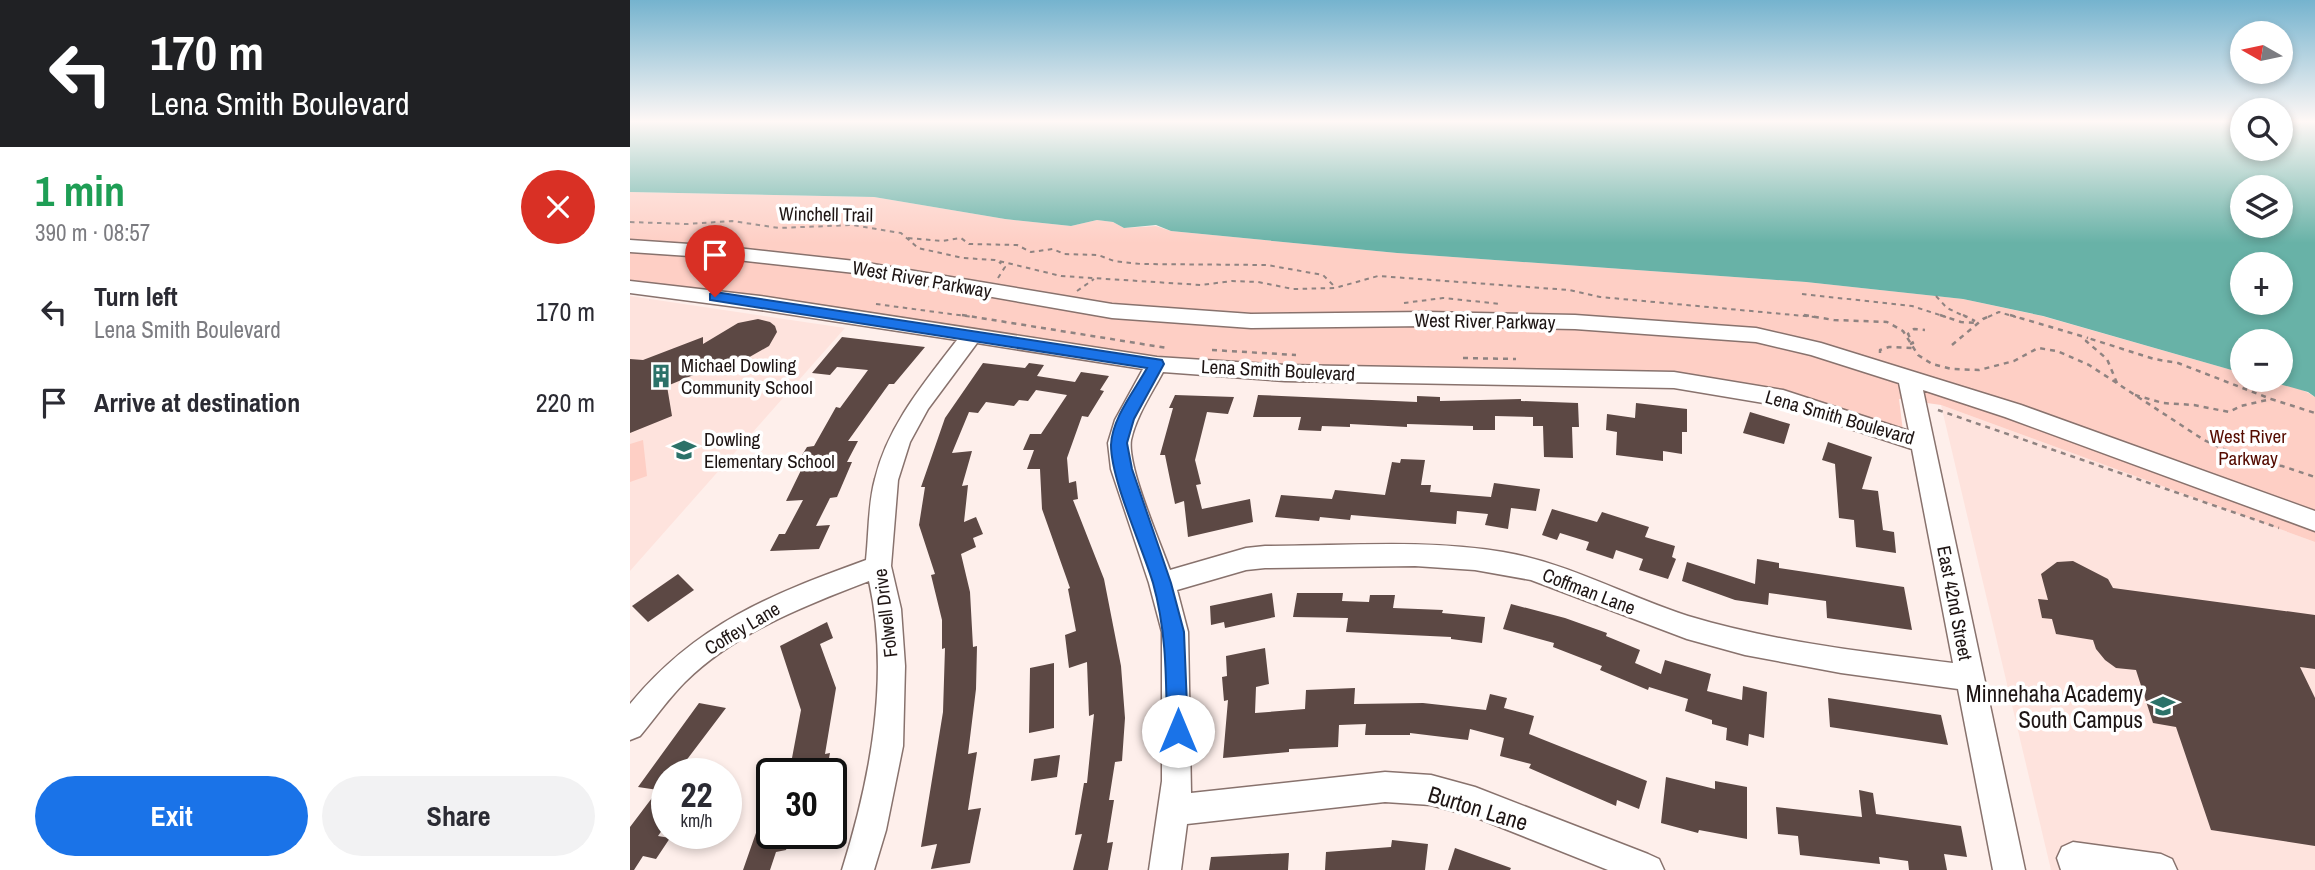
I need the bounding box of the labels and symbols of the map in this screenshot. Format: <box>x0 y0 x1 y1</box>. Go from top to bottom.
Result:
north arrow <box>2230 21 2292 84</box>
street label: Winchell Trail <box>779 200 873 228</box>
pin <box>685 225 745 297</box>
street label: West River Parkway <box>850 254 994 304</box>
street label: West River Parkway <box>1414 307 1556 335</box>
place label: Michael Dowling Community School <box>681 352 813 400</box>
street label: Lena Smith Boulevard <box>1200 353 1356 387</box>
building icon: Michael Dowling Community School <box>647 362 675 390</box>
street label: Lena Smith Boulevard <box>1762 383 1918 451</box>
park label: West River Parkway <box>2210 423 2287 471</box>
place label: Dowling Elementary School <box>704 426 835 474</box>
school or university icon: Dowling Elementary School <box>670 436 698 464</box>
street label: East 42nd Street <box>1931 544 1979 663</box>
street label: Coffman Lane <box>1539 561 1639 621</box>
street label: Folwell Drive <box>867 567 903 659</box>
street label: Coffey Lane <box>699 595 785 661</box>
place label: Minnehaha Academy South Campus <box>1966 678 2144 735</box>
school or university icon: Minnehaha Academy South Campus <box>2149 692 2177 720</box>
position arrow <box>1141 694 1215 768</box>
speed limit sign: 30 <box>756 758 847 849</box>
street label: Burton Lane <box>1424 778 1532 838</box>

